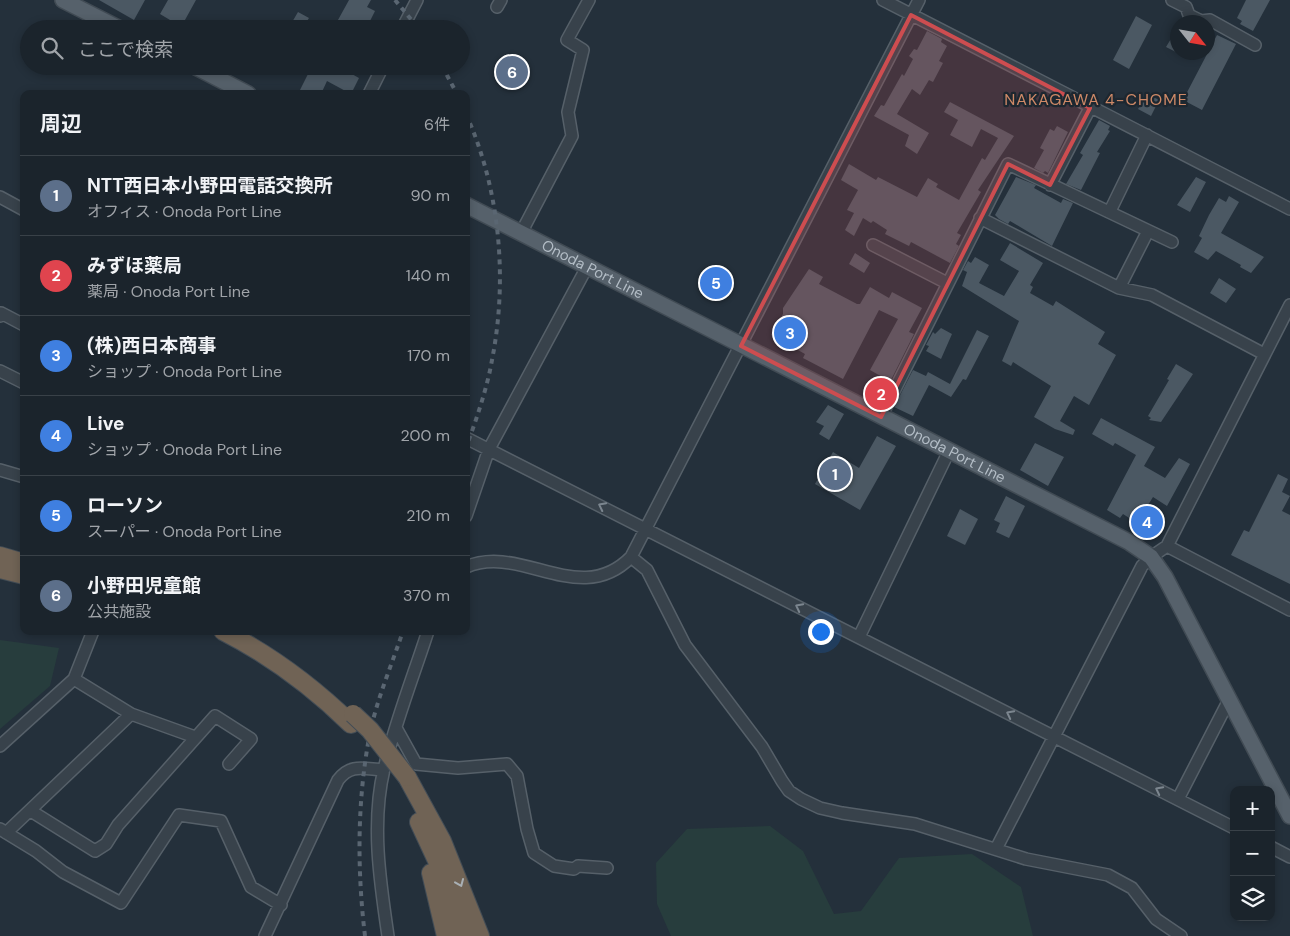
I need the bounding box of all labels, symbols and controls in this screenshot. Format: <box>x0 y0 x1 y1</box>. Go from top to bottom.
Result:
north arrow <box>1170 15 1215 60</box>
search box <box>20 20 470 75</box>
icon: search <box>38 34 66 62</box>
text: ここで検索 <box>78 37 173 62</box>
pin: 6 <box>496 53 528 91</box>
district label: NAKAGAWA 4-CHOME <box>1004 89 1188 110</box>
text: 周辺 <box>40 110 82 138</box>
text: 6件 <box>424 114 450 135</box>
text: NTT西日本小野田電話交換所 <box>87 173 333 198</box>
text: 1 <box>53 185 59 206</box>
text: 90 m <box>410 185 450 206</box>
text: オフィス · Onoda Port Line <box>87 201 282 222</box>
street label: Onoda Port Line <box>538 235 647 304</box>
text: みずほ薬局 <box>87 253 182 278</box>
pin: 5 <box>700 264 732 302</box>
text: 2 <box>51 265 61 286</box>
text: 140 m <box>406 265 450 286</box>
text: 薬局 · Onoda Port Line <box>87 281 250 302</box>
pin: 3 <box>774 314 806 352</box>
text: (株)西日本商事 <box>87 333 216 358</box>
text: 3 <box>51 345 61 366</box>
text: 170 m <box>407 345 450 366</box>
text: ショップ · Onoda Port Line <box>87 361 282 382</box>
pin: 2 <box>865 375 897 413</box>
text: Live <box>87 411 125 436</box>
street label: Onoda Port Line <box>900 419 1009 488</box>
text: 4 <box>51 425 61 446</box>
text: 200 m <box>401 425 450 446</box>
text: ショップ · Onoda Port Line <box>87 439 282 460</box>
pin: 1 <box>819 455 851 493</box>
text: ローソン <box>87 493 163 518</box>
one-way arrow <box>598 502 607 513</box>
pin: 4 <box>1131 503 1163 541</box>
text: 5 <box>51 505 61 526</box>
text: 210 m <box>406 505 450 526</box>
text: スーパー · Onoda Port Line <box>87 521 282 542</box>
text: 小野田児童館 <box>87 573 201 598</box>
text: 6 <box>51 585 61 606</box>
text: 370 m <box>403 585 450 606</box>
text: 公共施設 <box>87 601 151 622</box>
one-way arrow <box>796 603 805 613</box>
your location <box>808 619 834 645</box>
one-way arrow <box>1006 710 1015 720</box>
one-way arrow <box>1155 786 1164 796</box>
map controls <box>1230 786 1275 921</box>
button: + <box>1230 786 1275 831</box>
button: − <box>1230 831 1275 876</box>
button: layers <box>1230 876 1275 921</box>
one-way arrow <box>453 878 464 887</box>

